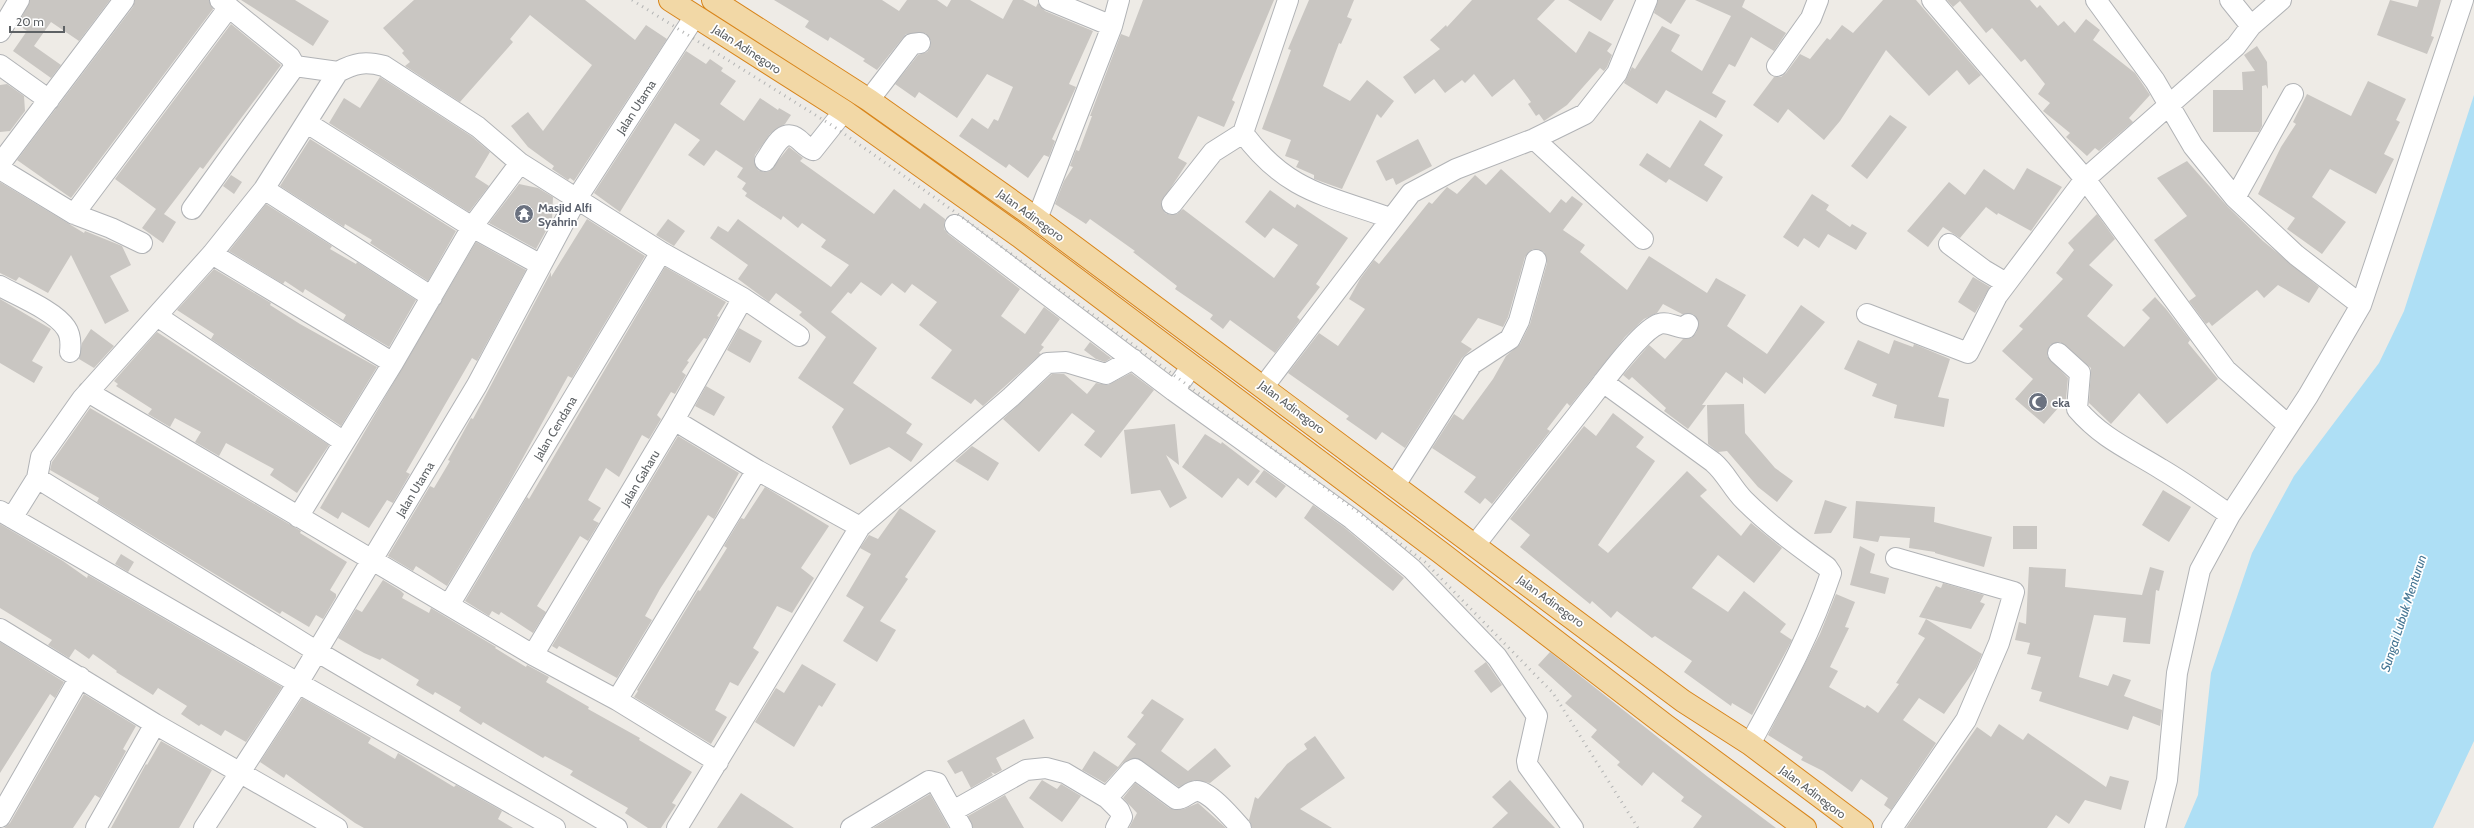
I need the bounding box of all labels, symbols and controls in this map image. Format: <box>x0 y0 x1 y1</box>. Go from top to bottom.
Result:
scale bar <box>10 8 64 34</box>
text: 20 m <box>16 14 44 29</box>
street label: Jalan Adinegoro <box>709 21 784 77</box>
street label: Jalan Utama <box>612 77 659 138</box>
street label: Jalan Adinegoro <box>994 185 1068 244</box>
place label: Masjid Alfi Syahrin <box>538 200 592 229</box>
temple icon: Masjid Alfi Syahrin <box>513 203 535 225</box>
street label: Jalan Adinegoro <box>1255 377 1328 437</box>
mosque icon: eka <box>2027 391 2049 413</box>
street label: Jalan Cendana <box>530 393 580 463</box>
place label: eka <box>2052 395 2070 410</box>
street label: Jalan Gaharu <box>617 447 663 510</box>
street label: Jalan Utama <box>392 459 437 520</box>
water label: Sungai Lubuk Menturun <box>2377 553 2429 673</box>
street label: Jalan Adinegoro <box>1514 571 1588 630</box>
street label: Jalan Adinegoro <box>1776 762 1849 822</box>

